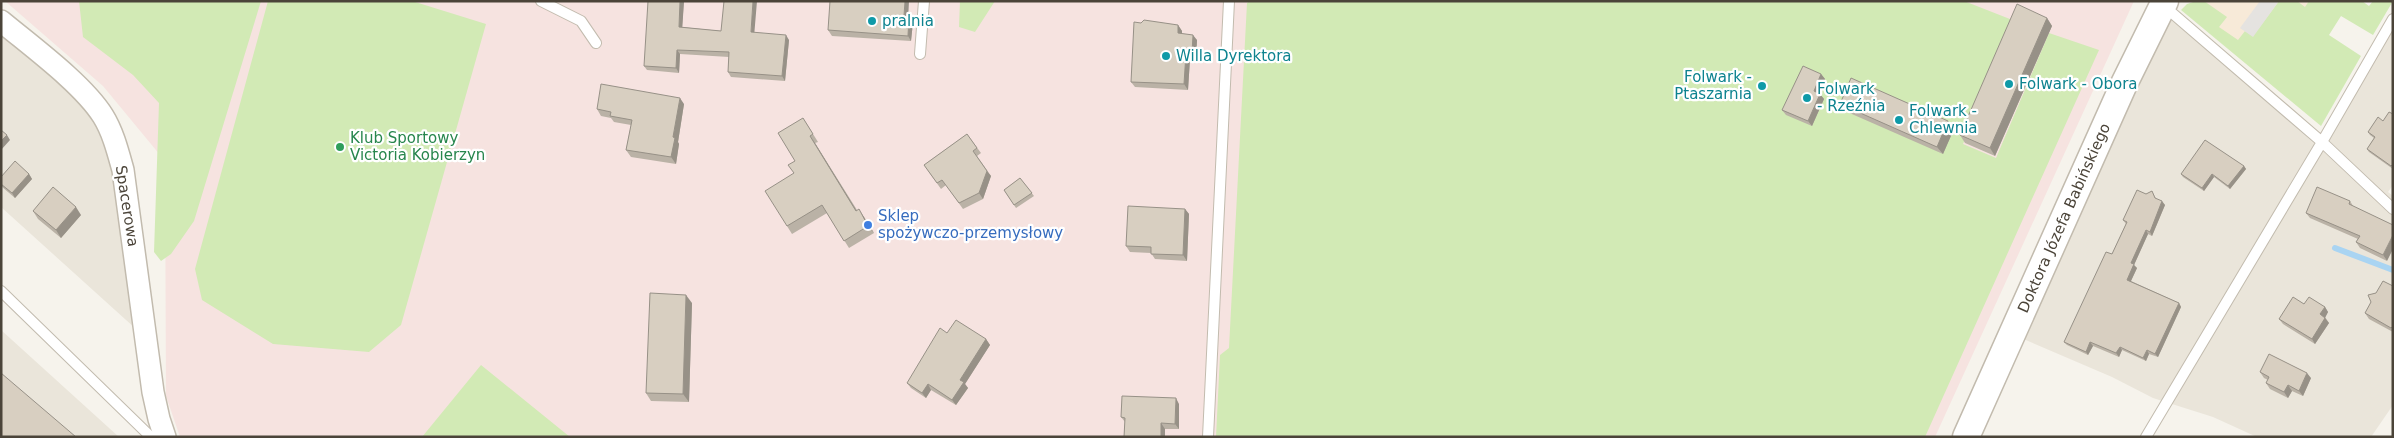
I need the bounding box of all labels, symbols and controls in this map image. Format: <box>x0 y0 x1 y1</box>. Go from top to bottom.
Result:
place label: pralnia <box>882 12 934 30</box>
marker: pralnia <box>866 15 878 27</box>
place label: Willa Dyrektora <box>1176 47 1292 65</box>
marker: Willa Dyrektora <box>1160 50 1172 62</box>
place label: Folwark - Ptaszarnia <box>1674 68 1752 103</box>
place label: Folwark - Obora <box>2019 75 2138 93</box>
marker: Folwark - Obora <box>2003 78 2015 90</box>
marker: Folwark - Ptaszarnia <box>1756 80 1768 92</box>
place label: Folwark - Rzeźnia <box>1817 80 1885 115</box>
marker: Folwark - Rzeźnia <box>1801 92 1813 104</box>
place label: Folwark - Chlewnia <box>1909 102 1978 137</box>
marker: Folwark - Chlewnia <box>1893 114 1905 126</box>
street label: Doktora Józefa Babińskiego <box>2014 120 2114 316</box>
place label: Klub Sportowy Victoria Kobierzyn <box>350 129 485 164</box>
marker: Klub Sportowy Victoria Kobierzyn <box>334 141 346 153</box>
street label: Spacerowa <box>112 164 142 248</box>
place label: Sklep spożywczo-przemysłowy <box>878 207 1063 242</box>
marker: Sklep spożywczo-przemysłowy <box>862 219 874 231</box>

